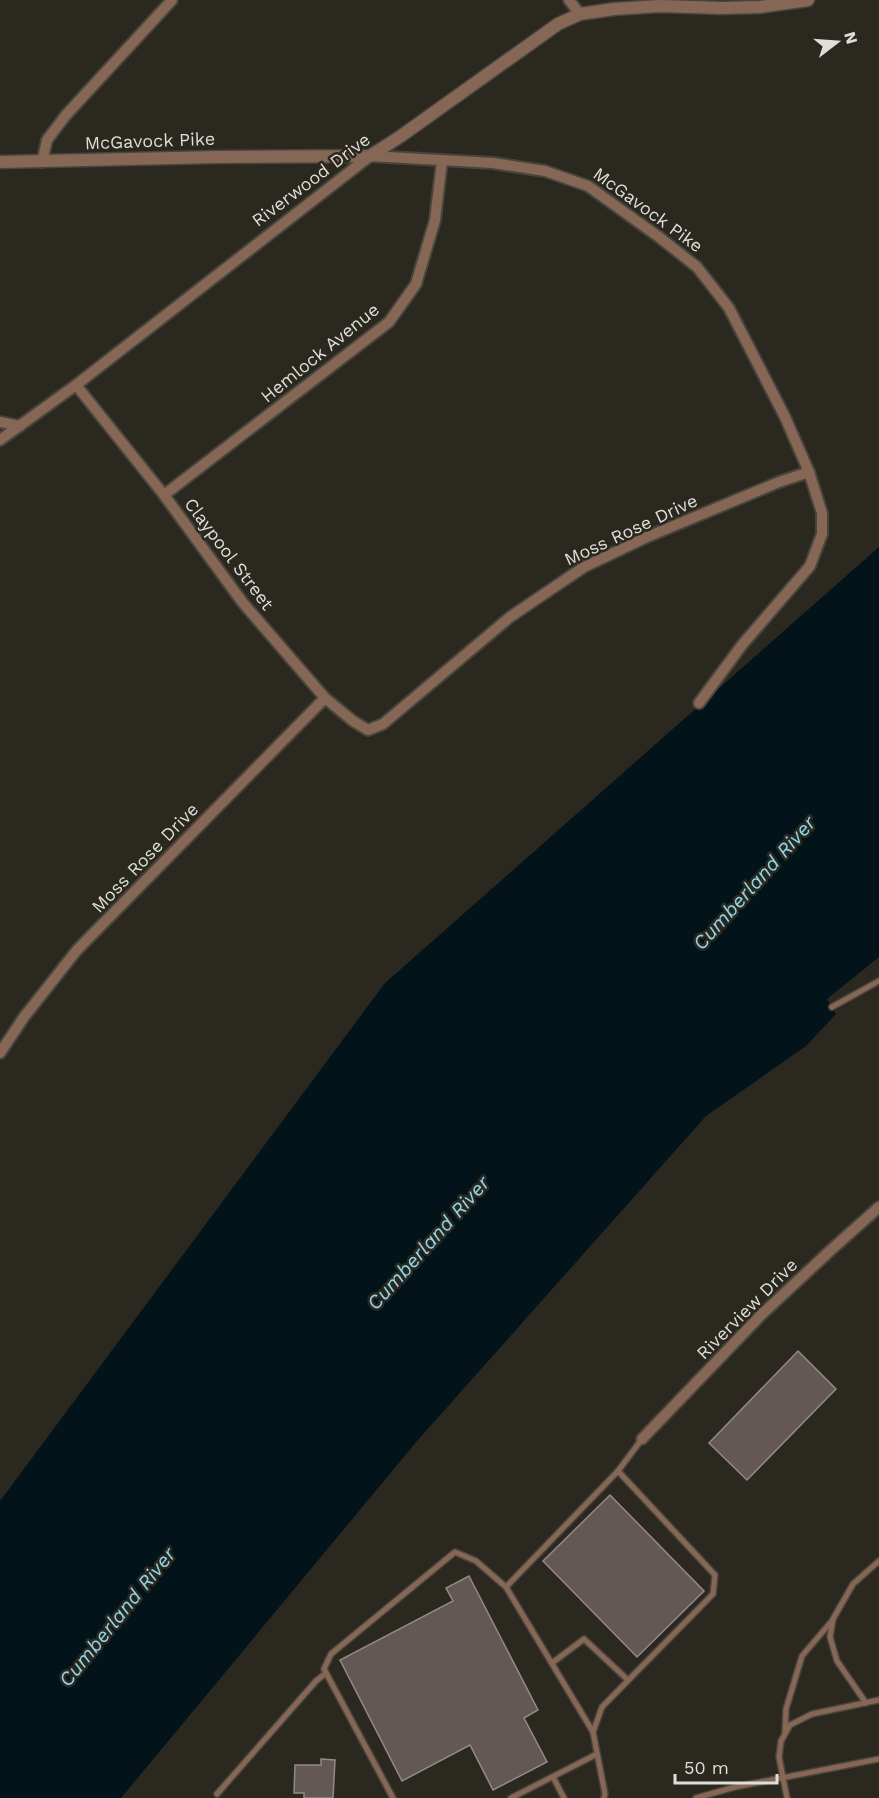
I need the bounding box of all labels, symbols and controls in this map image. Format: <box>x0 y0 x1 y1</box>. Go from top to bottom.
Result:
north arrow <box>807 12 867 72</box>
text: N <box>840 29 862 46</box>
street label: McGavock Pike <box>84 128 215 153</box>
street label: Riverwood Drive <box>248 128 374 231</box>
street label: McGavock Pike <box>589 163 707 256</box>
street label: Hemlock Avenue <box>256 299 383 407</box>
street label: Moss Rose Drive <box>561 490 701 570</box>
street label: Claypool Street <box>180 494 279 614</box>
street label: Moss Rose Drive <box>87 798 202 917</box>
water label: Cumberland River <box>688 810 821 955</box>
water label: Cumberland River <box>362 1170 495 1315</box>
street label: Riverview Drive <box>692 1254 801 1363</box>
water label: Cumberland River <box>54 1542 181 1691</box>
scale bar <box>675 1747 777 1785</box>
text: 50 m <box>684 1757 729 1778</box>

